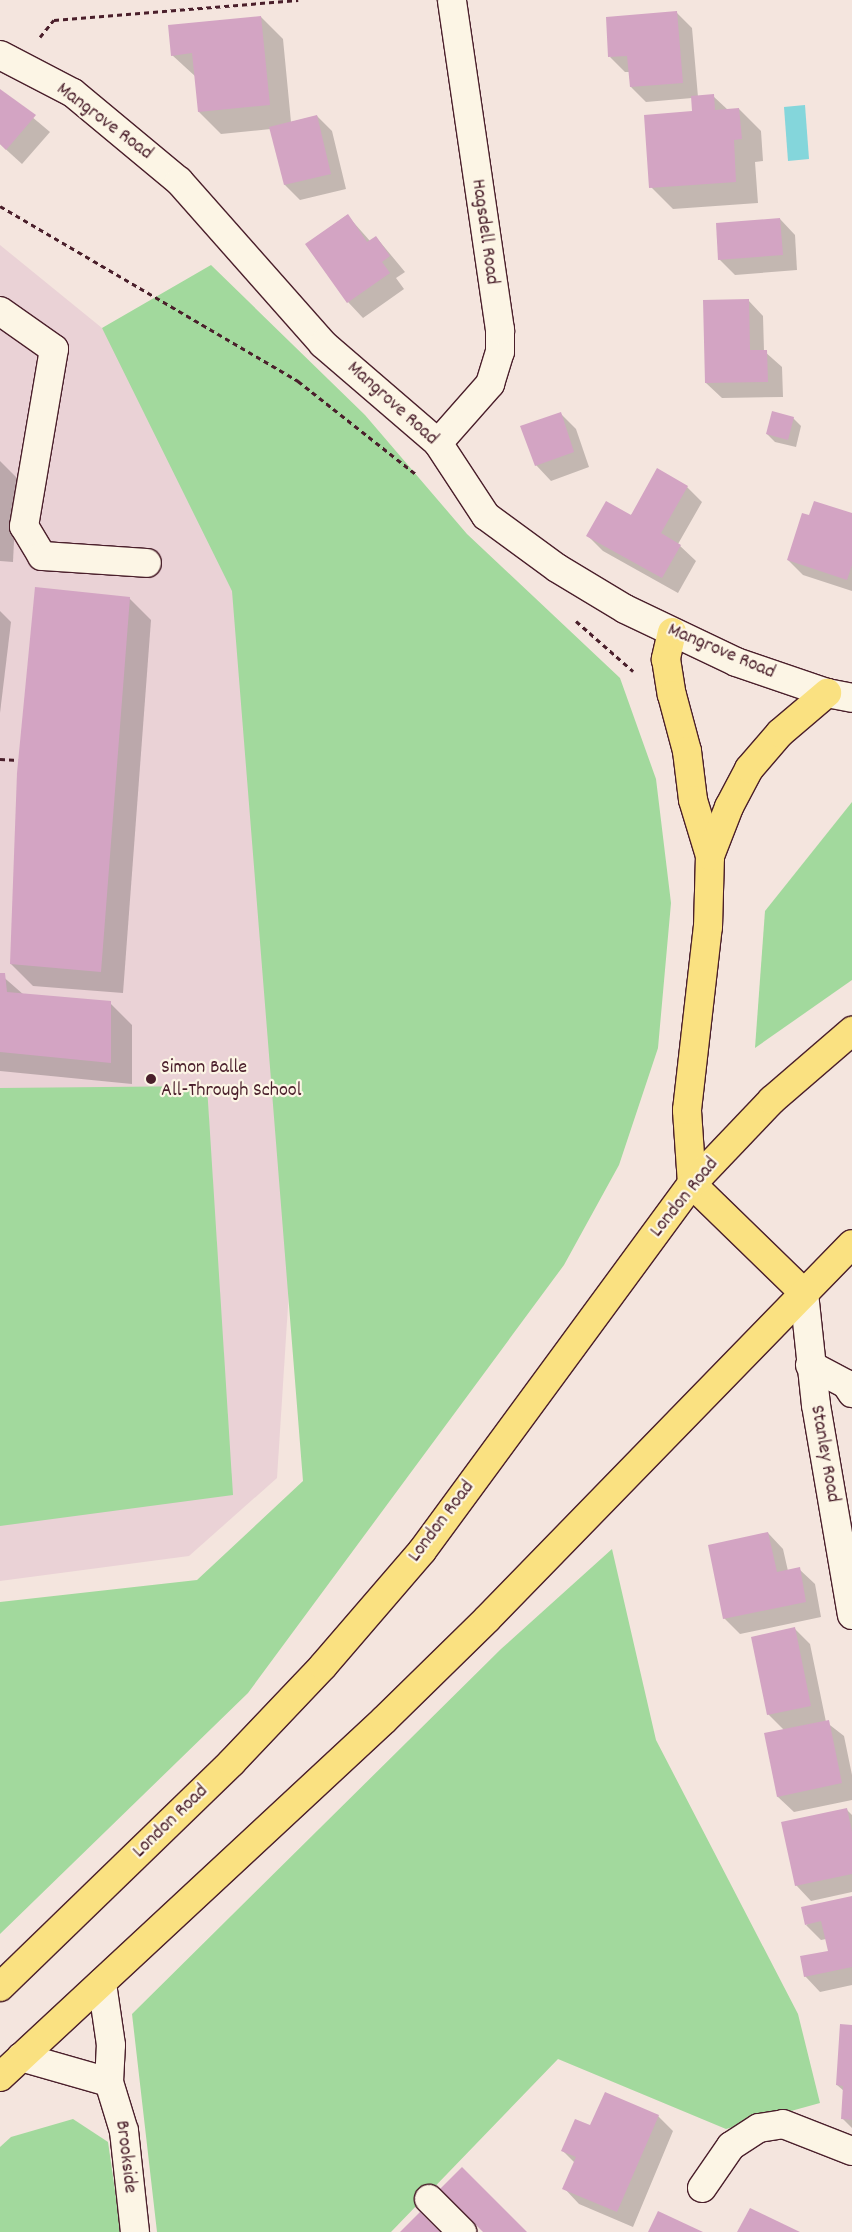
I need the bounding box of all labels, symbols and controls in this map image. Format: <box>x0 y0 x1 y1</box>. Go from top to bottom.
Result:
street label: Mangrove Road <box>51 78 157 166</box>
street label: Hagsdell Road <box>465 178 503 286</box>
street label: Mangrove Road <box>341 357 443 451</box>
street label: Mangrove Road <box>664 619 778 685</box>
place label: Simon Balle All-Through School <box>161 1056 301 1103</box>
marker: Simon Balle All-Through School <box>145 1073 157 1085</box>
street label: London Road <box>646 1153 724 1243</box>
street label: Stanley Road <box>804 1403 844 1505</box>
street label: London Road <box>404 1477 480 1567</box>
street label: London Road <box>128 1780 214 1864</box>
street label: Brookside <box>109 2119 141 2195</box>

